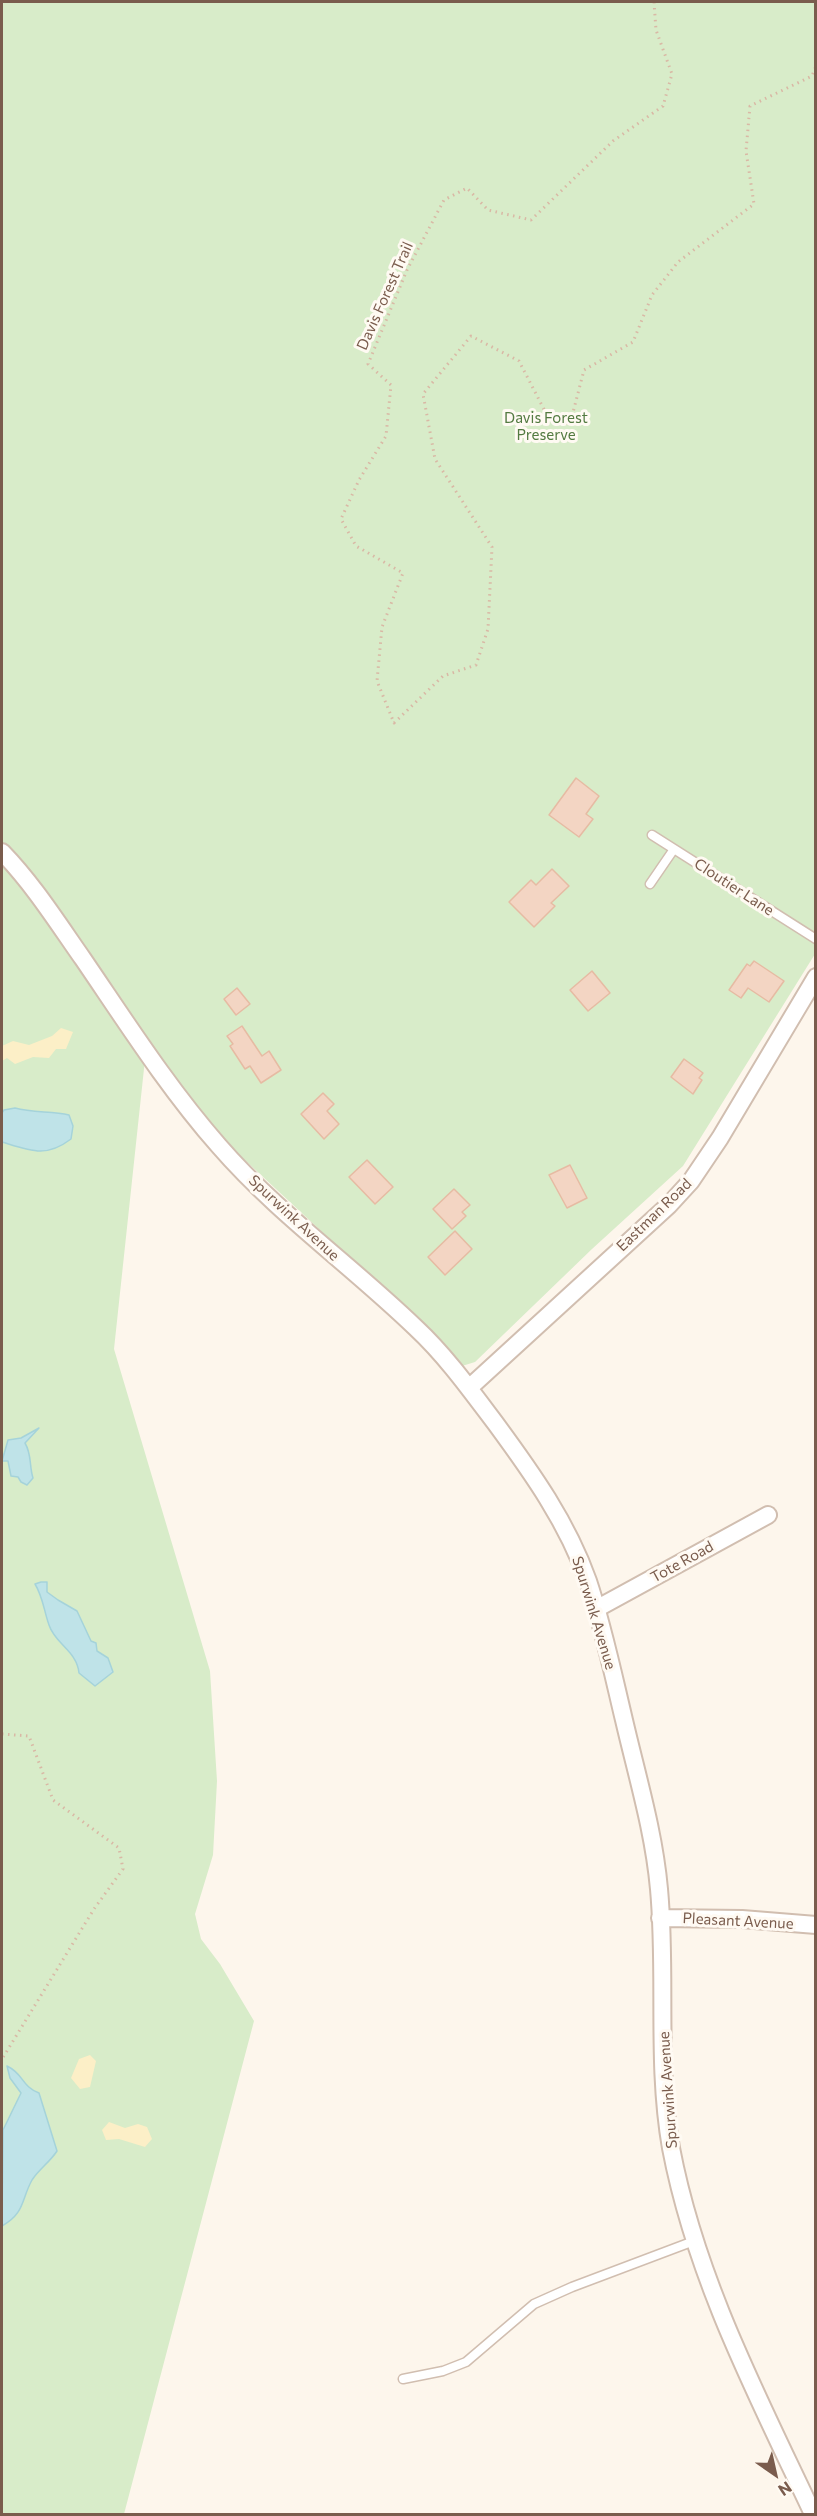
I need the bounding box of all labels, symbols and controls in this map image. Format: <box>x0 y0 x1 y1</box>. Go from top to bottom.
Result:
street label: Davis Forest Trail <box>353 239 417 353</box>
park label: Davis Forest Preserve <box>504 409 588 444</box>
street label: Cloutier Lane <box>691 855 777 919</box>
street label: Spurwink Avenue <box>245 1171 343 1265</box>
street label: Eastman Road <box>613 1175 695 1255</box>
street label: Tote Road <box>647 1537 717 1587</box>
street label: Spurwink Avenue <box>568 1554 620 1672</box>
street label: Pleasant Avenue <box>682 1909 794 1933</box>
street label: Spurwink Avenue <box>655 2031 681 2149</box>
north arrow <box>745 2444 805 2504</box>
text: N <box>775 2478 796 2501</box>

